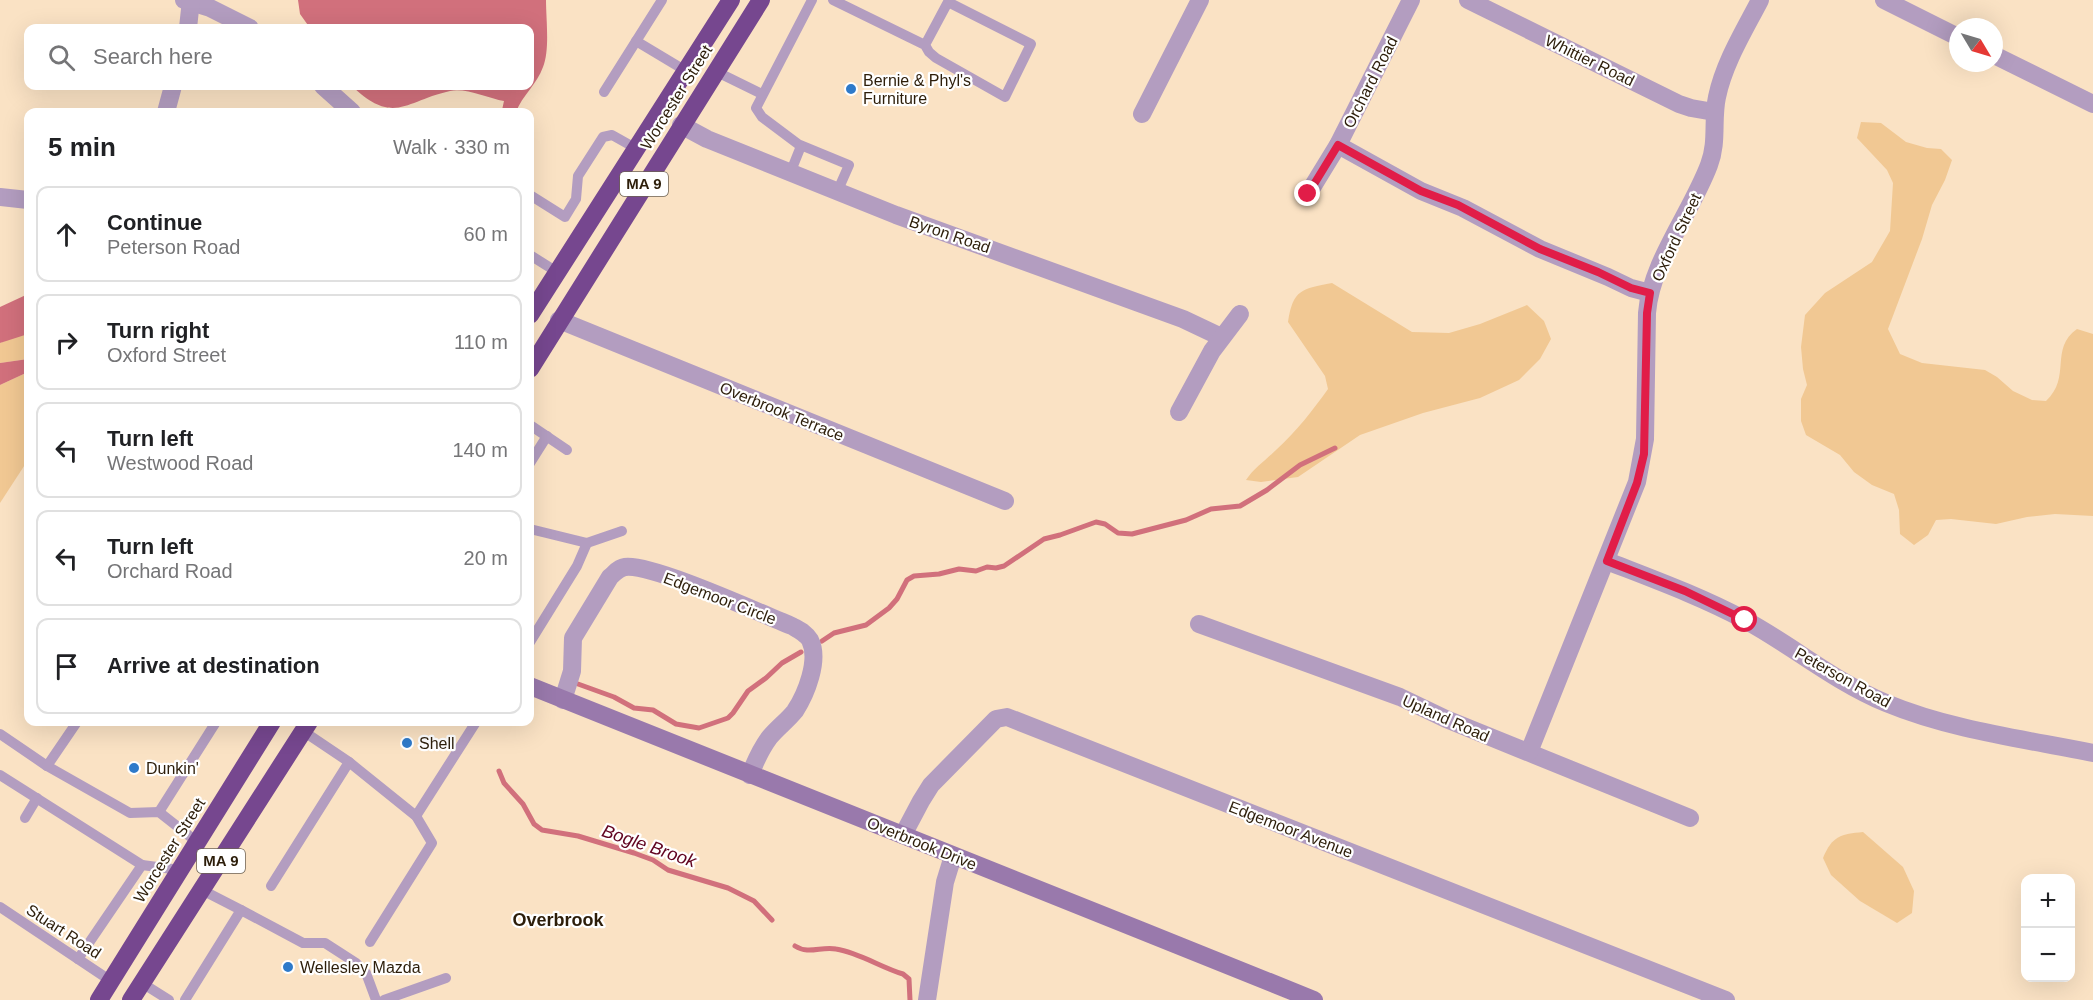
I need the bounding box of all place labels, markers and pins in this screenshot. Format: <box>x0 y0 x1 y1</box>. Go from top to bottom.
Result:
place label: Bernie & Phyl's Furniture <box>863 72 971 107</box>
marker: Bernie & Phyl's Furniture <box>844 82 858 96</box>
place label: Shell <box>419 735 455 752</box>
marker: Shell <box>400 736 414 750</box>
place label: Dunkin' <box>146 760 199 777</box>
marker: Dunkin' <box>127 761 141 775</box>
place label: Wellesley Mazda <box>300 959 421 976</box>
marker: Wellesley Mazda <box>281 960 295 974</box>

